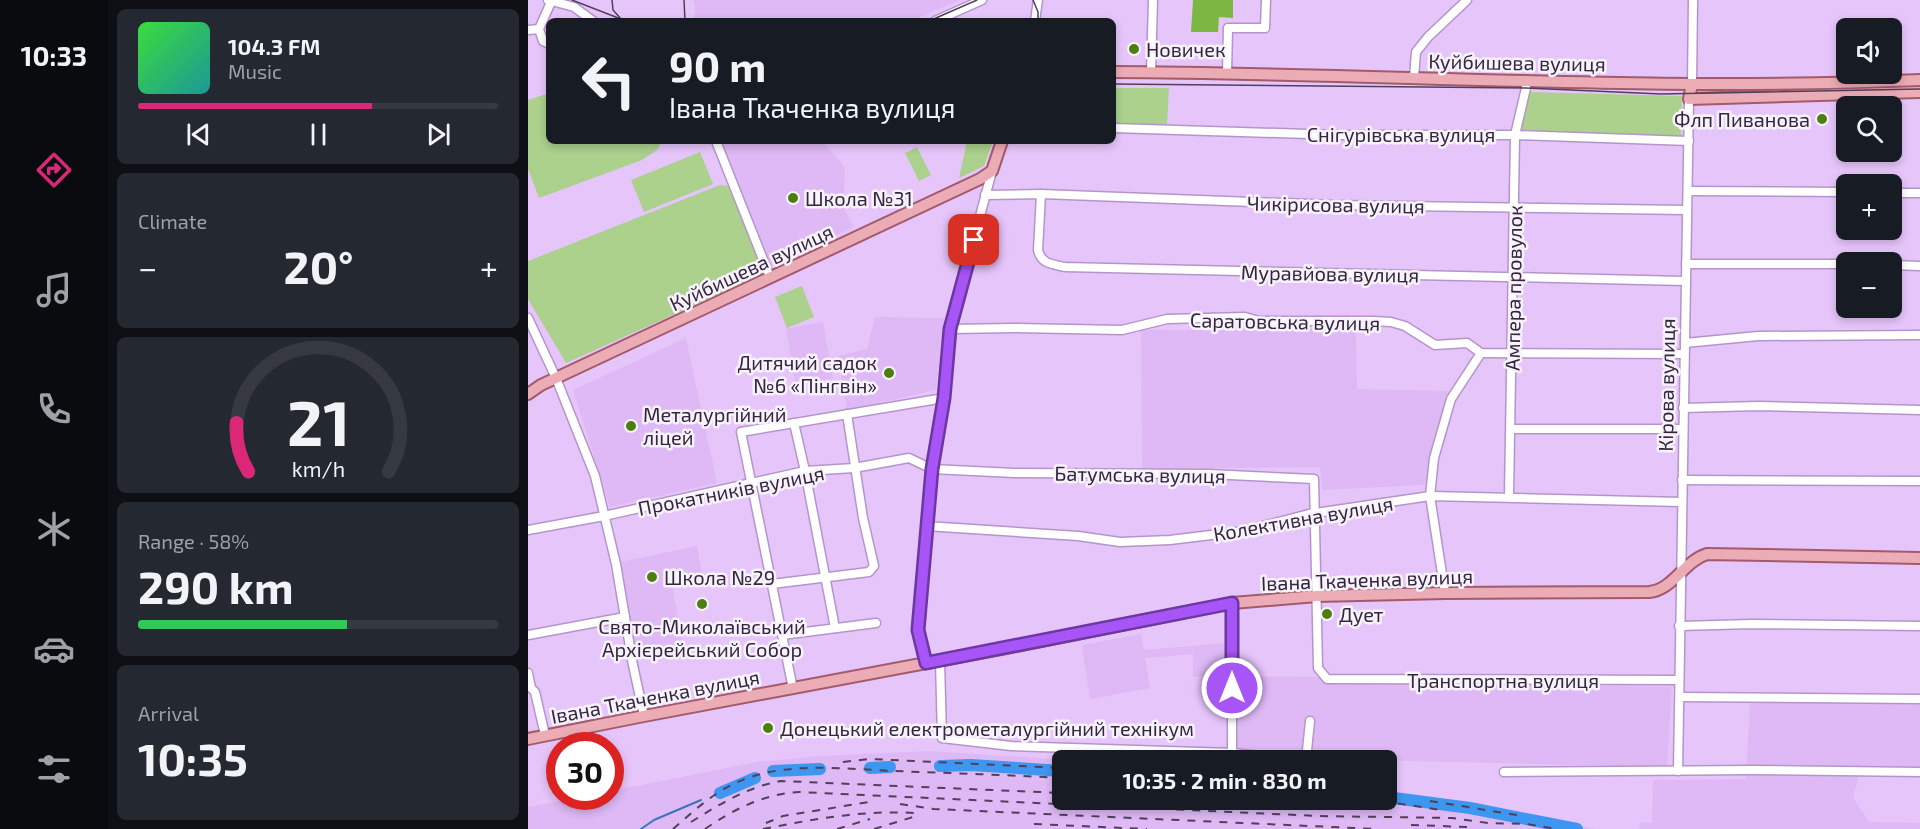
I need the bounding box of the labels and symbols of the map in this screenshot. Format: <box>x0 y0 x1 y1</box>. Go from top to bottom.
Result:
place label: Новичек <box>1146 37 1226 61</box>
marker: Новичек <box>1127 42 1141 56</box>
street label: Куйбишева вулиця <box>1428 48 1606 77</box>
place label: Флп Пиванова <box>1674 107 1810 131</box>
marker: Флп Пиванова <box>1815 112 1829 126</box>
street label: Снігурівська вулиця <box>1307 122 1495 147</box>
place label: Школа №31 <box>805 186 913 210</box>
street label: Чикірисова вулиця <box>1247 190 1425 219</box>
marker: Школа №31 <box>786 191 800 205</box>
street label: Ампера провулок <box>1500 205 1527 371</box>
pin <box>948 214 999 265</box>
street label: Куйбишева вулиця <box>666 219 837 316</box>
street label: Муравйова вулиця <box>1241 259 1419 288</box>
street label: Саратовська вулиця <box>1190 307 1380 336</box>
street label: Кірова вулиця <box>1653 318 1680 452</box>
place label: Дитячий садок №6 «Пінгвін» <box>737 350 877 397</box>
marker: Дитячий садок №6 «Пінгвін» <box>882 366 896 380</box>
place label: Металургійний ліцей <box>643 402 786 449</box>
marker: Металургійний ліцей <box>624 419 638 433</box>
street label: Прокатників вулиця <box>636 460 826 521</box>
street label: Батумська вулиця <box>1054 461 1226 488</box>
street label: Колективна вулиця <box>1211 490 1395 547</box>
street label: Івана Ткаченка вулиця <box>1261 563 1473 596</box>
place label: Школа №29 <box>664 565 775 589</box>
marker: Школа №29 <box>645 570 659 584</box>
marker: Свято-Миколаївський Архієрейський Собор <box>695 597 709 611</box>
place label: Дует <box>1339 602 1384 627</box>
marker: Дует <box>1320 607 1334 621</box>
place label: Свято-Миколаївський Архієрейський Собор <box>598 614 806 661</box>
position arrow <box>1200 656 1264 720</box>
street label: Івана Ткаченка вулиця <box>549 664 762 729</box>
street label: Транспортна вулиця <box>1407 668 1599 693</box>
place label: Донецький електрометалургійний технікум <box>780 716 1194 741</box>
marker: Донецький електрометалургійний технікум <box>761 721 775 735</box>
speed limit sign: 30 <box>546 732 624 810</box>

